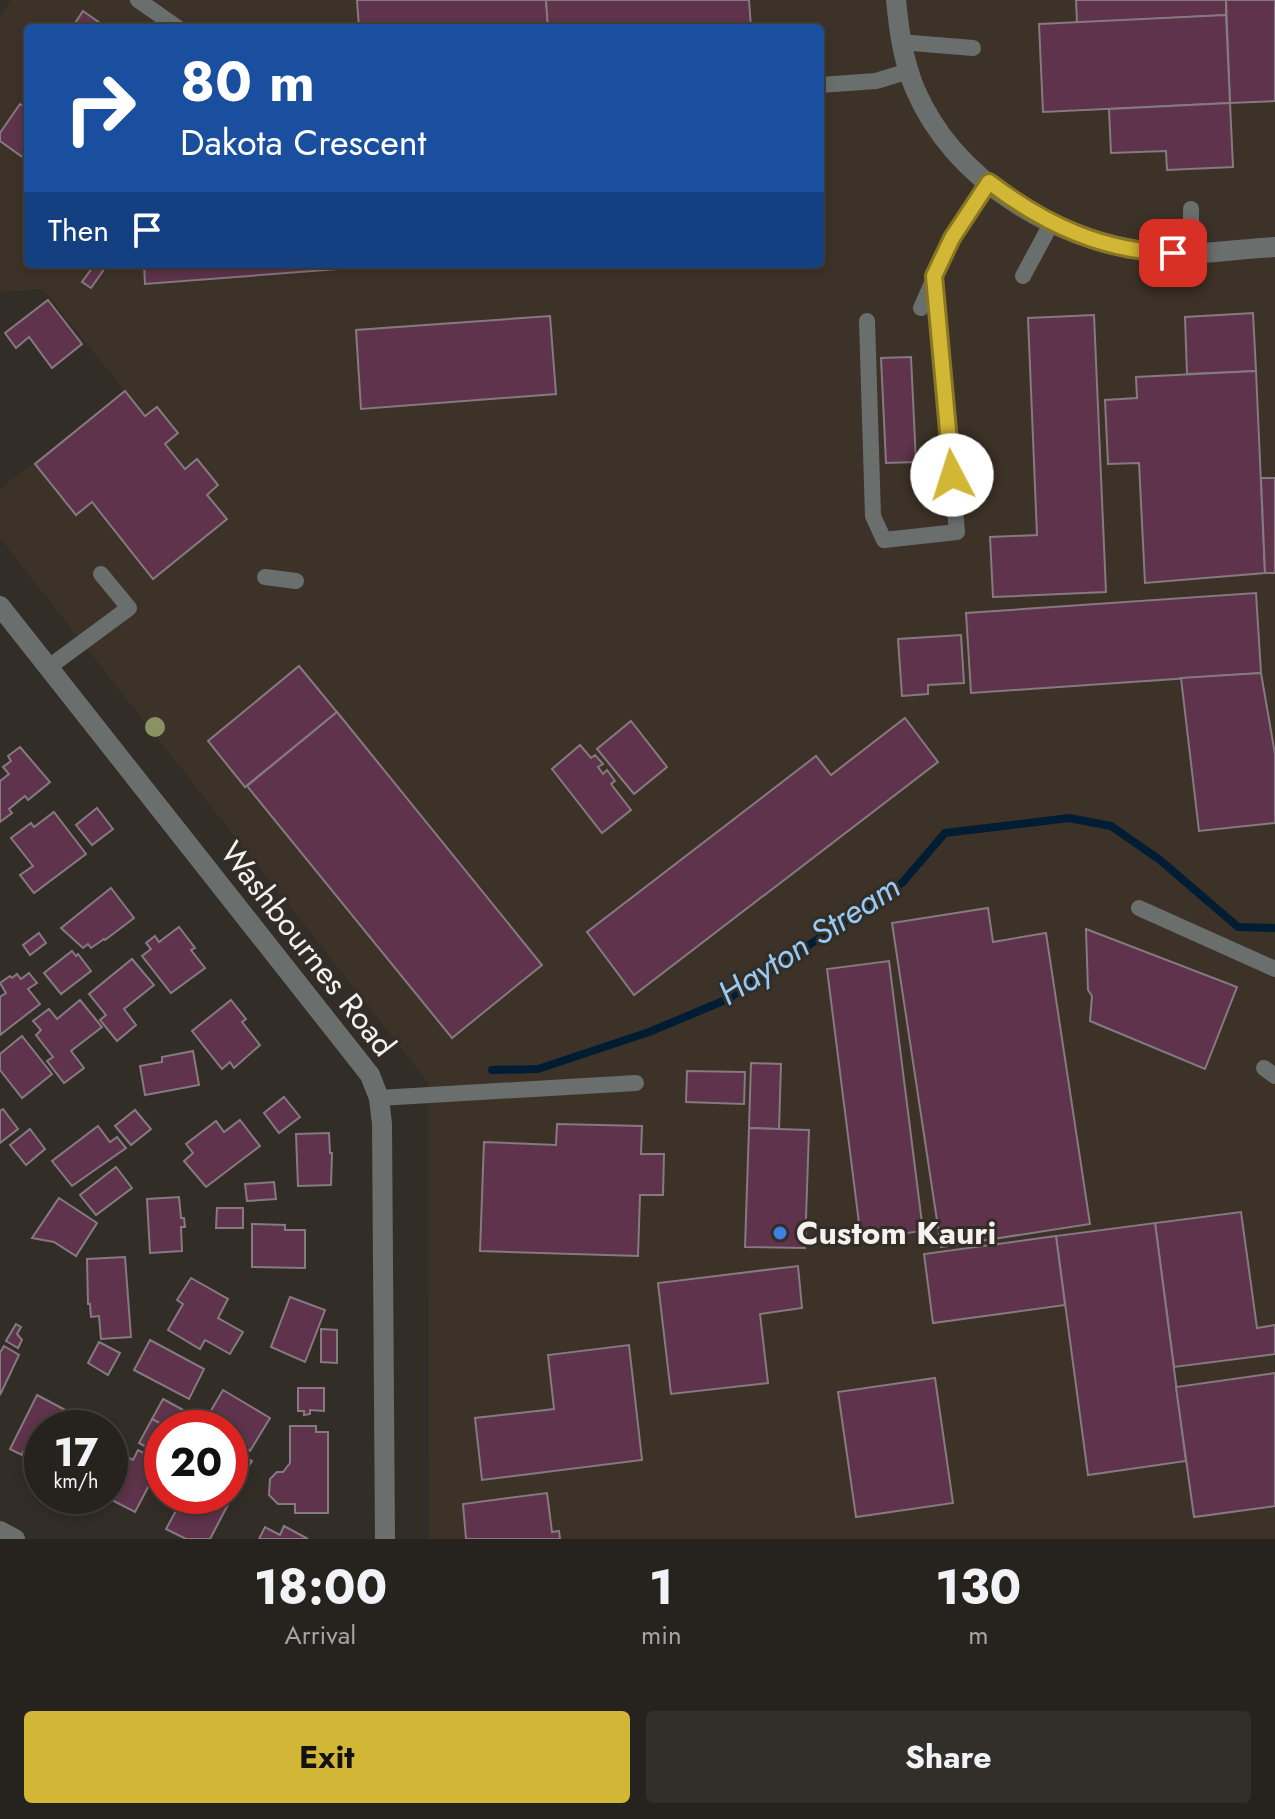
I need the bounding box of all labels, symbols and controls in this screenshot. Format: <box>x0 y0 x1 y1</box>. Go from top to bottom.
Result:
text: 80 m <box>180 41 315 122</box>
icon: right <box>48 56 152 160</box>
text: Dakota Crescent <box>180 116 426 168</box>
icon: arrive <box>125 208 169 252</box>
text: Then <box>48 209 109 252</box>
pin <box>1139 219 1207 287</box>
icon: arrive <box>1151 231 1195 275</box>
position arrow <box>910 433 994 517</box>
street label: Washbournes Road <box>209 832 407 1066</box>
water label: Hayton Stream <box>708 863 910 1017</box>
place label: Custom Kauri <box>796 1210 996 1256</box>
marker: Custom Kauri <box>771 1224 789 1242</box>
speed limit sign: 20 <box>144 1410 248 1514</box>
text: 17 <box>54 1423 98 1481</box>
text: km/h <box>53 1467 99 1496</box>
text: 18:00 <box>254 1553 387 1622</box>
text: 1 <box>649 1553 673 1622</box>
text: 130 <box>935 1553 1021 1622</box>
text: Arrival <box>285 1616 356 1654</box>
text: min <box>641 1616 682 1654</box>
text: m <box>968 1616 988 1654</box>
button: Exit <box>24 1711 630 1803</box>
button: Share <box>646 1711 1251 1803</box>

